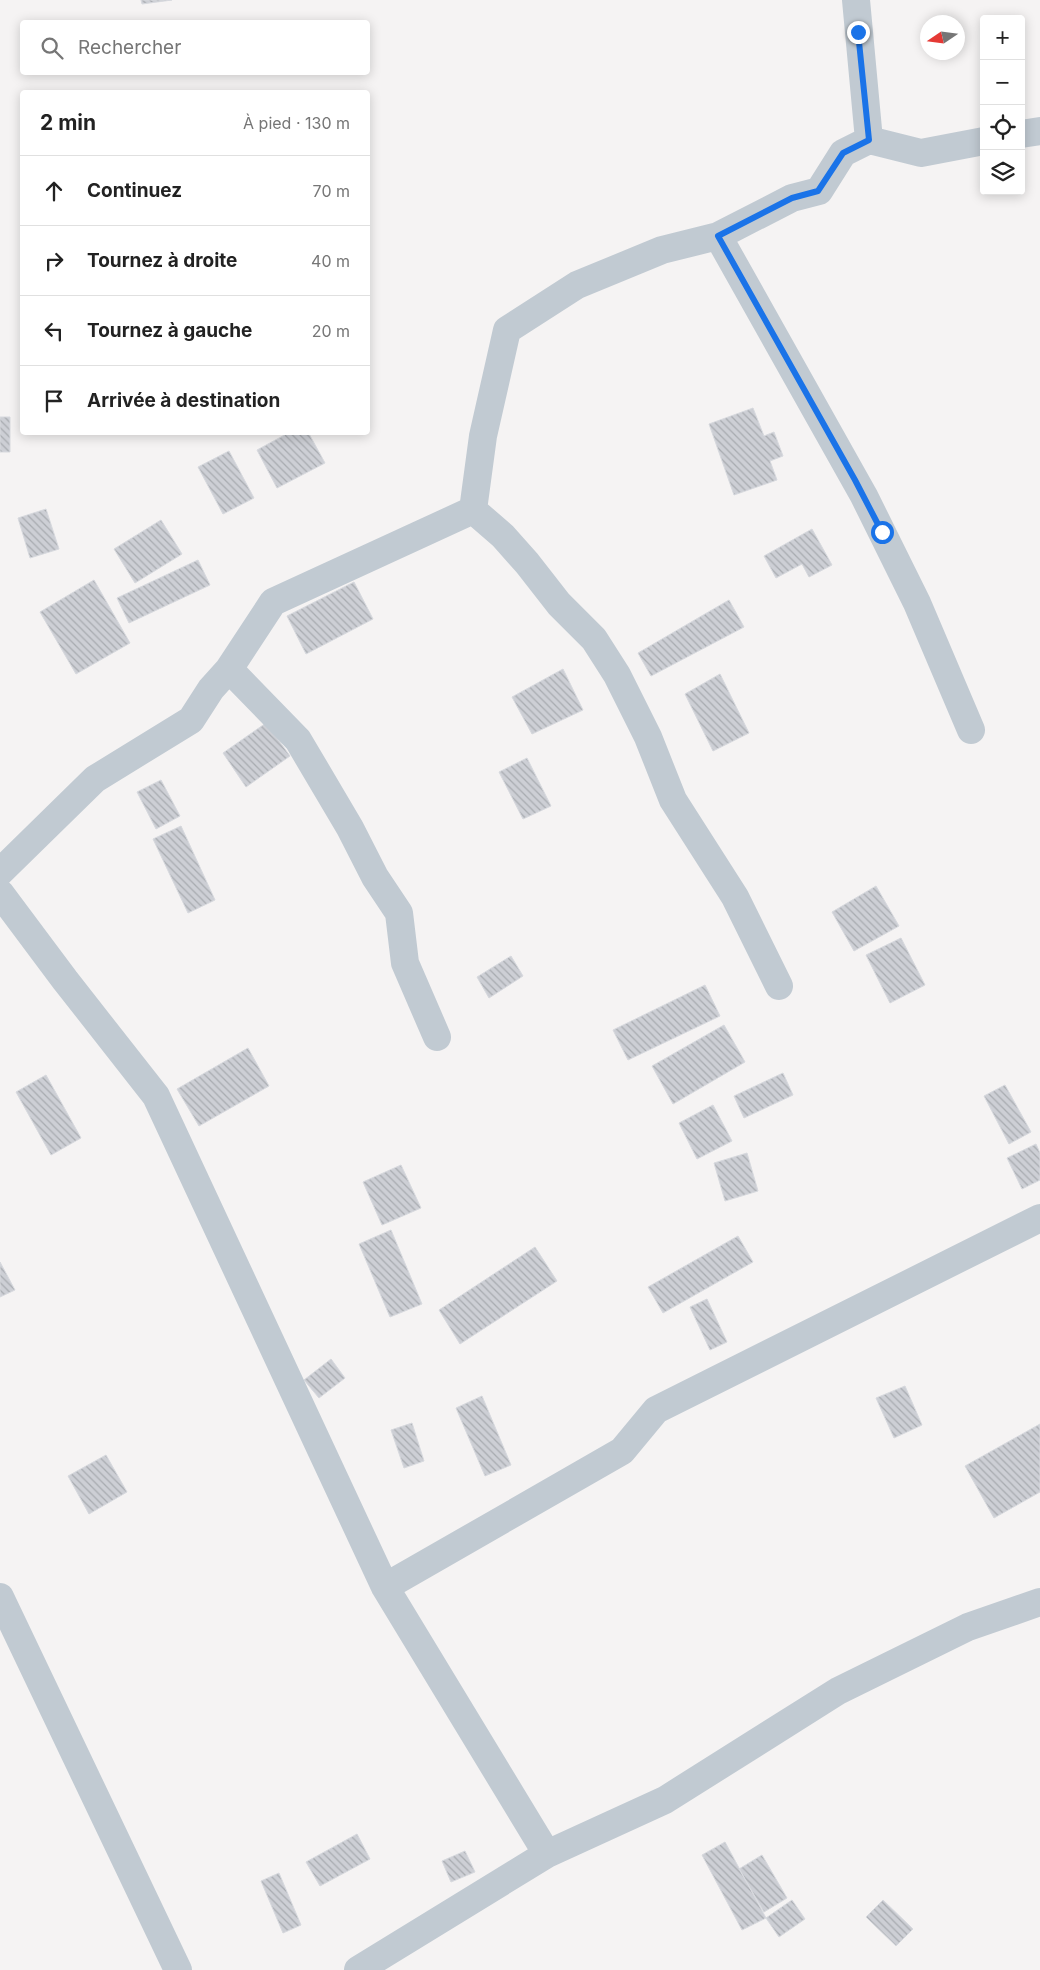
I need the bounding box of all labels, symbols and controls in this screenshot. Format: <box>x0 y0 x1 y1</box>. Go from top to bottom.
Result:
north arrow <box>920 15 965 60</box>
map controls <box>980 15 1025 195</box>
button: + <box>980 15 1025 60</box>
search box <box>20 20 370 75</box>
route end <box>847 21 870 44</box>
icon: search <box>38 34 66 62</box>
text: Rechercher <box>78 36 181 59</box>
button: − <box>980 60 1025 105</box>
button: locate <box>980 105 1025 150</box>
text: 2 min <box>40 110 96 135</box>
text: À pied · 130 m <box>243 113 350 133</box>
button: layers <box>980 150 1025 195</box>
icon: ahead <box>40 177 68 205</box>
text: Continuez <box>87 179 182 202</box>
text: 70 m <box>313 181 350 201</box>
icon: right <box>40 247 68 275</box>
text: Tournez à droite <box>87 249 237 272</box>
text: 40 m <box>311 251 350 271</box>
icon: left <box>40 317 68 345</box>
text: Tournez à gauche <box>87 319 252 342</box>
text: 20 m <box>312 321 350 341</box>
icon: arrive <box>40 387 68 415</box>
text: Arrivée à destination <box>87 389 280 412</box>
route start <box>871 521 894 544</box>

